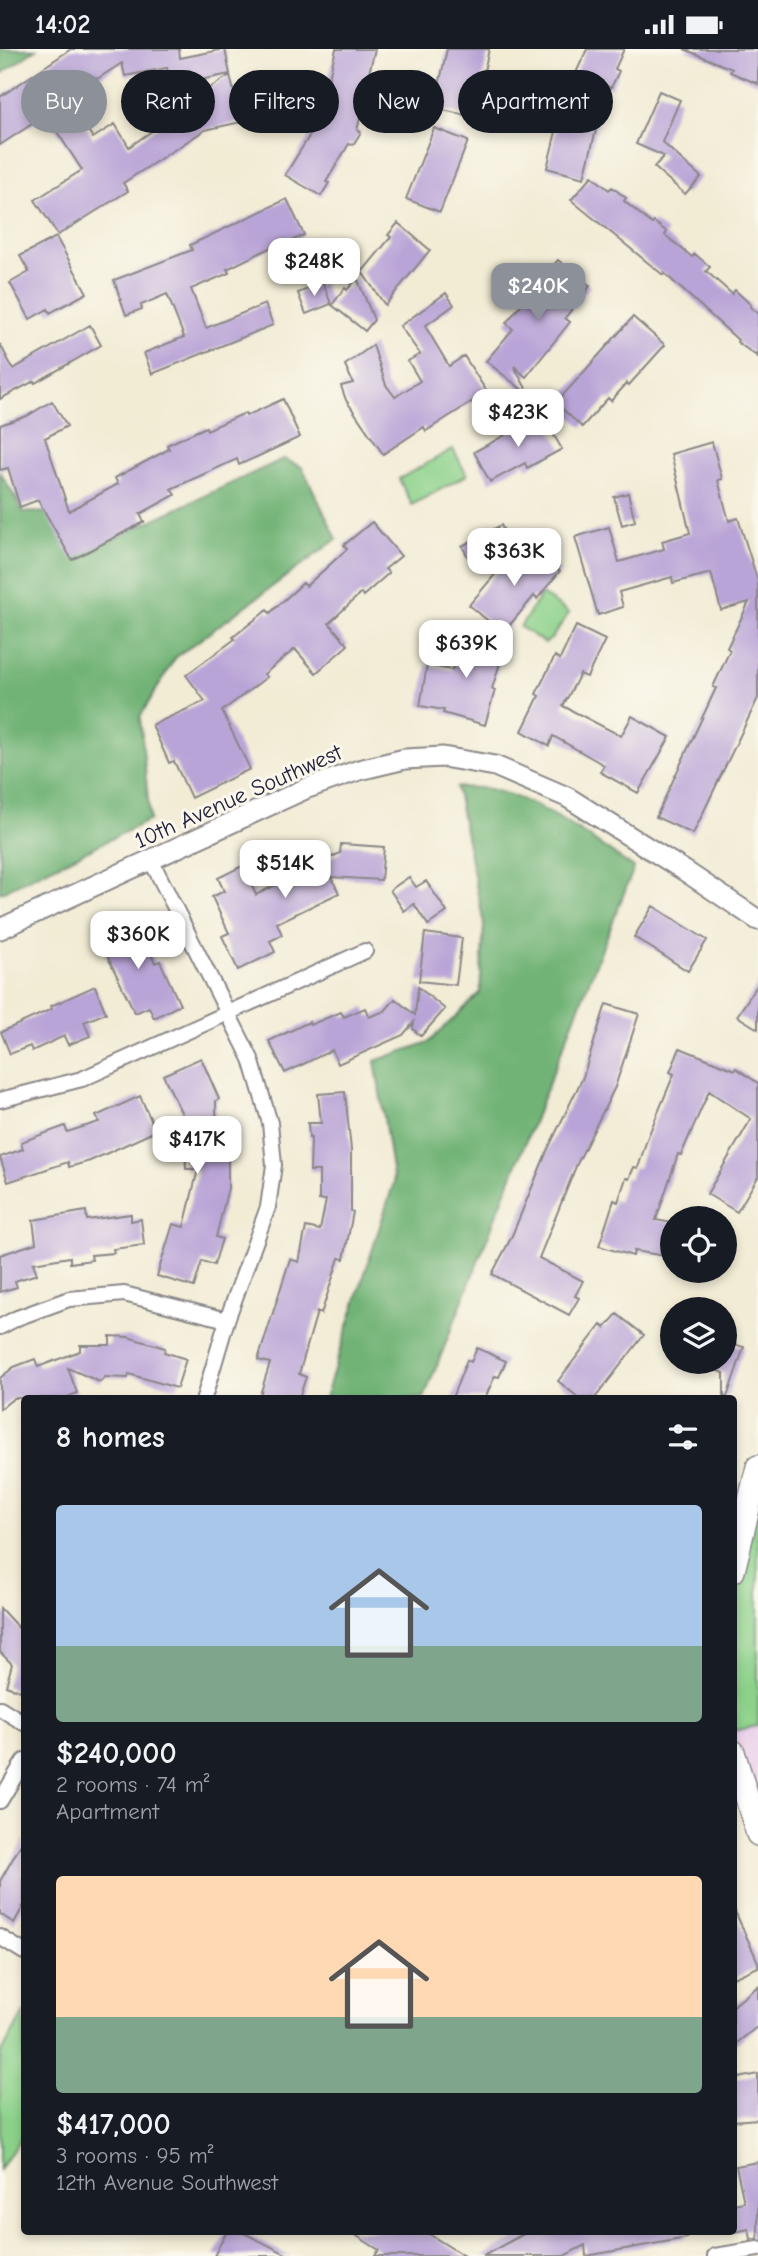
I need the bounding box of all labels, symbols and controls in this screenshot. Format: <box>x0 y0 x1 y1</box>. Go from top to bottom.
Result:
text: 14:02 <box>35 10 90 40</box>
chip: Buy <box>21 70 107 133</box>
chip: Rent <box>121 70 215 133</box>
chip: Filters <box>229 70 339 133</box>
chip: New <box>353 70 444 133</box>
chip: Apartment <box>458 70 613 133</box>
pin: $248K <box>265 239 363 298</box>
text: $248K <box>284 247 344 274</box>
pin: $240K <box>489 264 587 323</box>
text: $240K <box>507 272 569 299</box>
pin: $423K <box>469 389 567 449</box>
text: $423K <box>488 398 548 425</box>
pin: $363K <box>465 529 563 588</box>
text: $363K <box>483 537 545 564</box>
pin: $639K <box>417 621 515 680</box>
text: $639K <box>435 629 497 656</box>
street label: 10th Avenue Southwest <box>130 738 347 854</box>
pin: $514K <box>236 841 334 900</box>
text: $514K <box>256 849 314 876</box>
pin: $360K <box>89 911 187 971</box>
text: $360K <box>106 920 170 947</box>
pin: $417K <box>148 1117 246 1176</box>
text: $417K <box>169 1125 225 1152</box>
map controls <box>660 1206 737 1374</box>
button: locate <box>660 1206 737 1283</box>
button: layers <box>660 1297 737 1374</box>
icon: filters <box>664 1418 702 1456</box>
text: 8 homes <box>56 1420 165 1455</box>
icon: home <box>316 1550 442 1676</box>
text: $240,000 <box>56 1736 177 1771</box>
text: 2 rooms · 74 m² <box>56 1771 209 1798</box>
text: Apartment <box>56 1798 159 1825</box>
icon: home <box>316 1921 442 2047</box>
text: $417,000 <box>56 2107 171 2142</box>
text: 3 rooms · 95 m² <box>56 2142 214 2169</box>
text: 12th Avenue Southwest <box>56 2169 278 2196</box>

